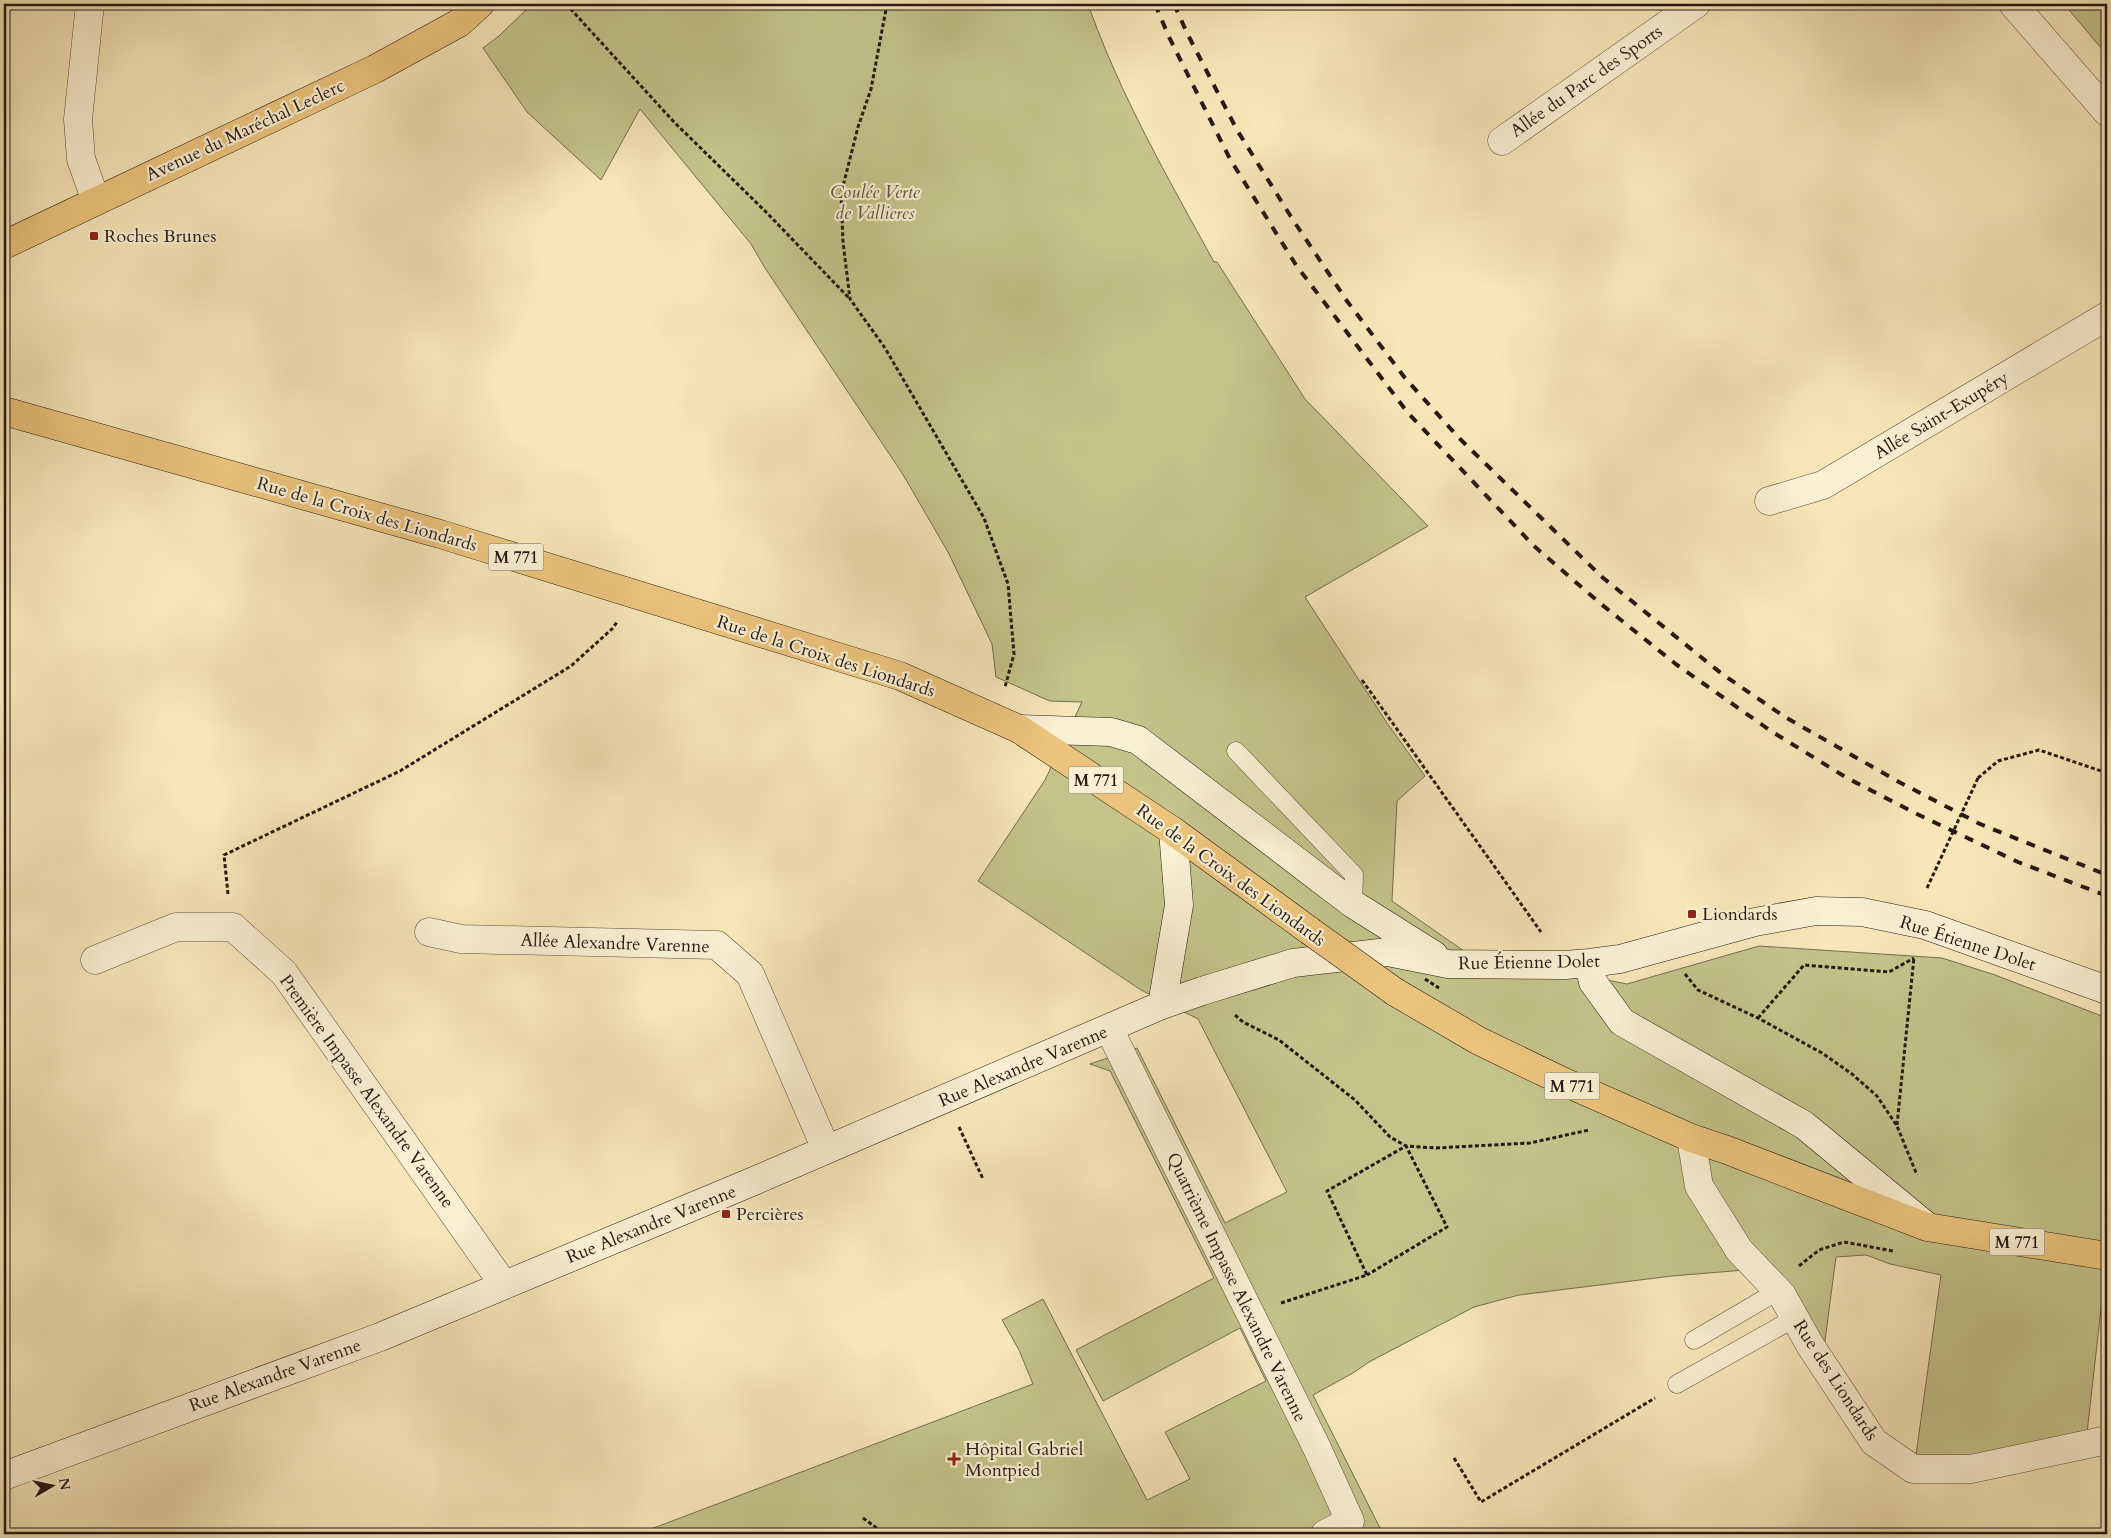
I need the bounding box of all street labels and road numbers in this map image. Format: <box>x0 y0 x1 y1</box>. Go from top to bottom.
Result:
street label: Allée du Parc des Sports <box>1505 19 1667 143</box>
street label: Avenue du Maréchal Leclerc <box>142 73 349 188</box>
street label: Allée Saint-Exupéry <box>1869 365 2014 465</box>
street label: Rue de la Croix des Liondards <box>254 471 480 558</box>
road number: M 771 <box>488 544 544 570</box>
street label: Rue de la Croix des Liondards <box>714 609 938 704</box>
road number: M 771 <box>1068 766 1124 794</box>
street label: Rue de la Croix des Liondards <box>1131 798 1330 953</box>
street label: Rue Étienne Dolet <box>1897 910 2039 977</box>
street label: Allée Alexandre Varenne <box>520 928 710 959</box>
street label: Rue Étienne Dolet <box>1458 949 1600 976</box>
street label: Première Impasse Alexandre Varenne <box>273 969 460 1213</box>
street label: Rue Alexandre Varenne <box>935 1020 1112 1113</box>
road number: M 771 <box>1544 1072 1600 1100</box>
street label: Quatrième Impasse Alexandre Varenne <box>1160 1148 1313 1426</box>
street label: Rue Alexandre Varenne <box>562 1179 740 1270</box>
road number: M 771 <box>1990 1228 2044 1256</box>
street label: Rue des Liondards <box>1787 1315 1884 1446</box>
street label: Rue Alexandre Varenne <box>186 1333 365 1418</box>

